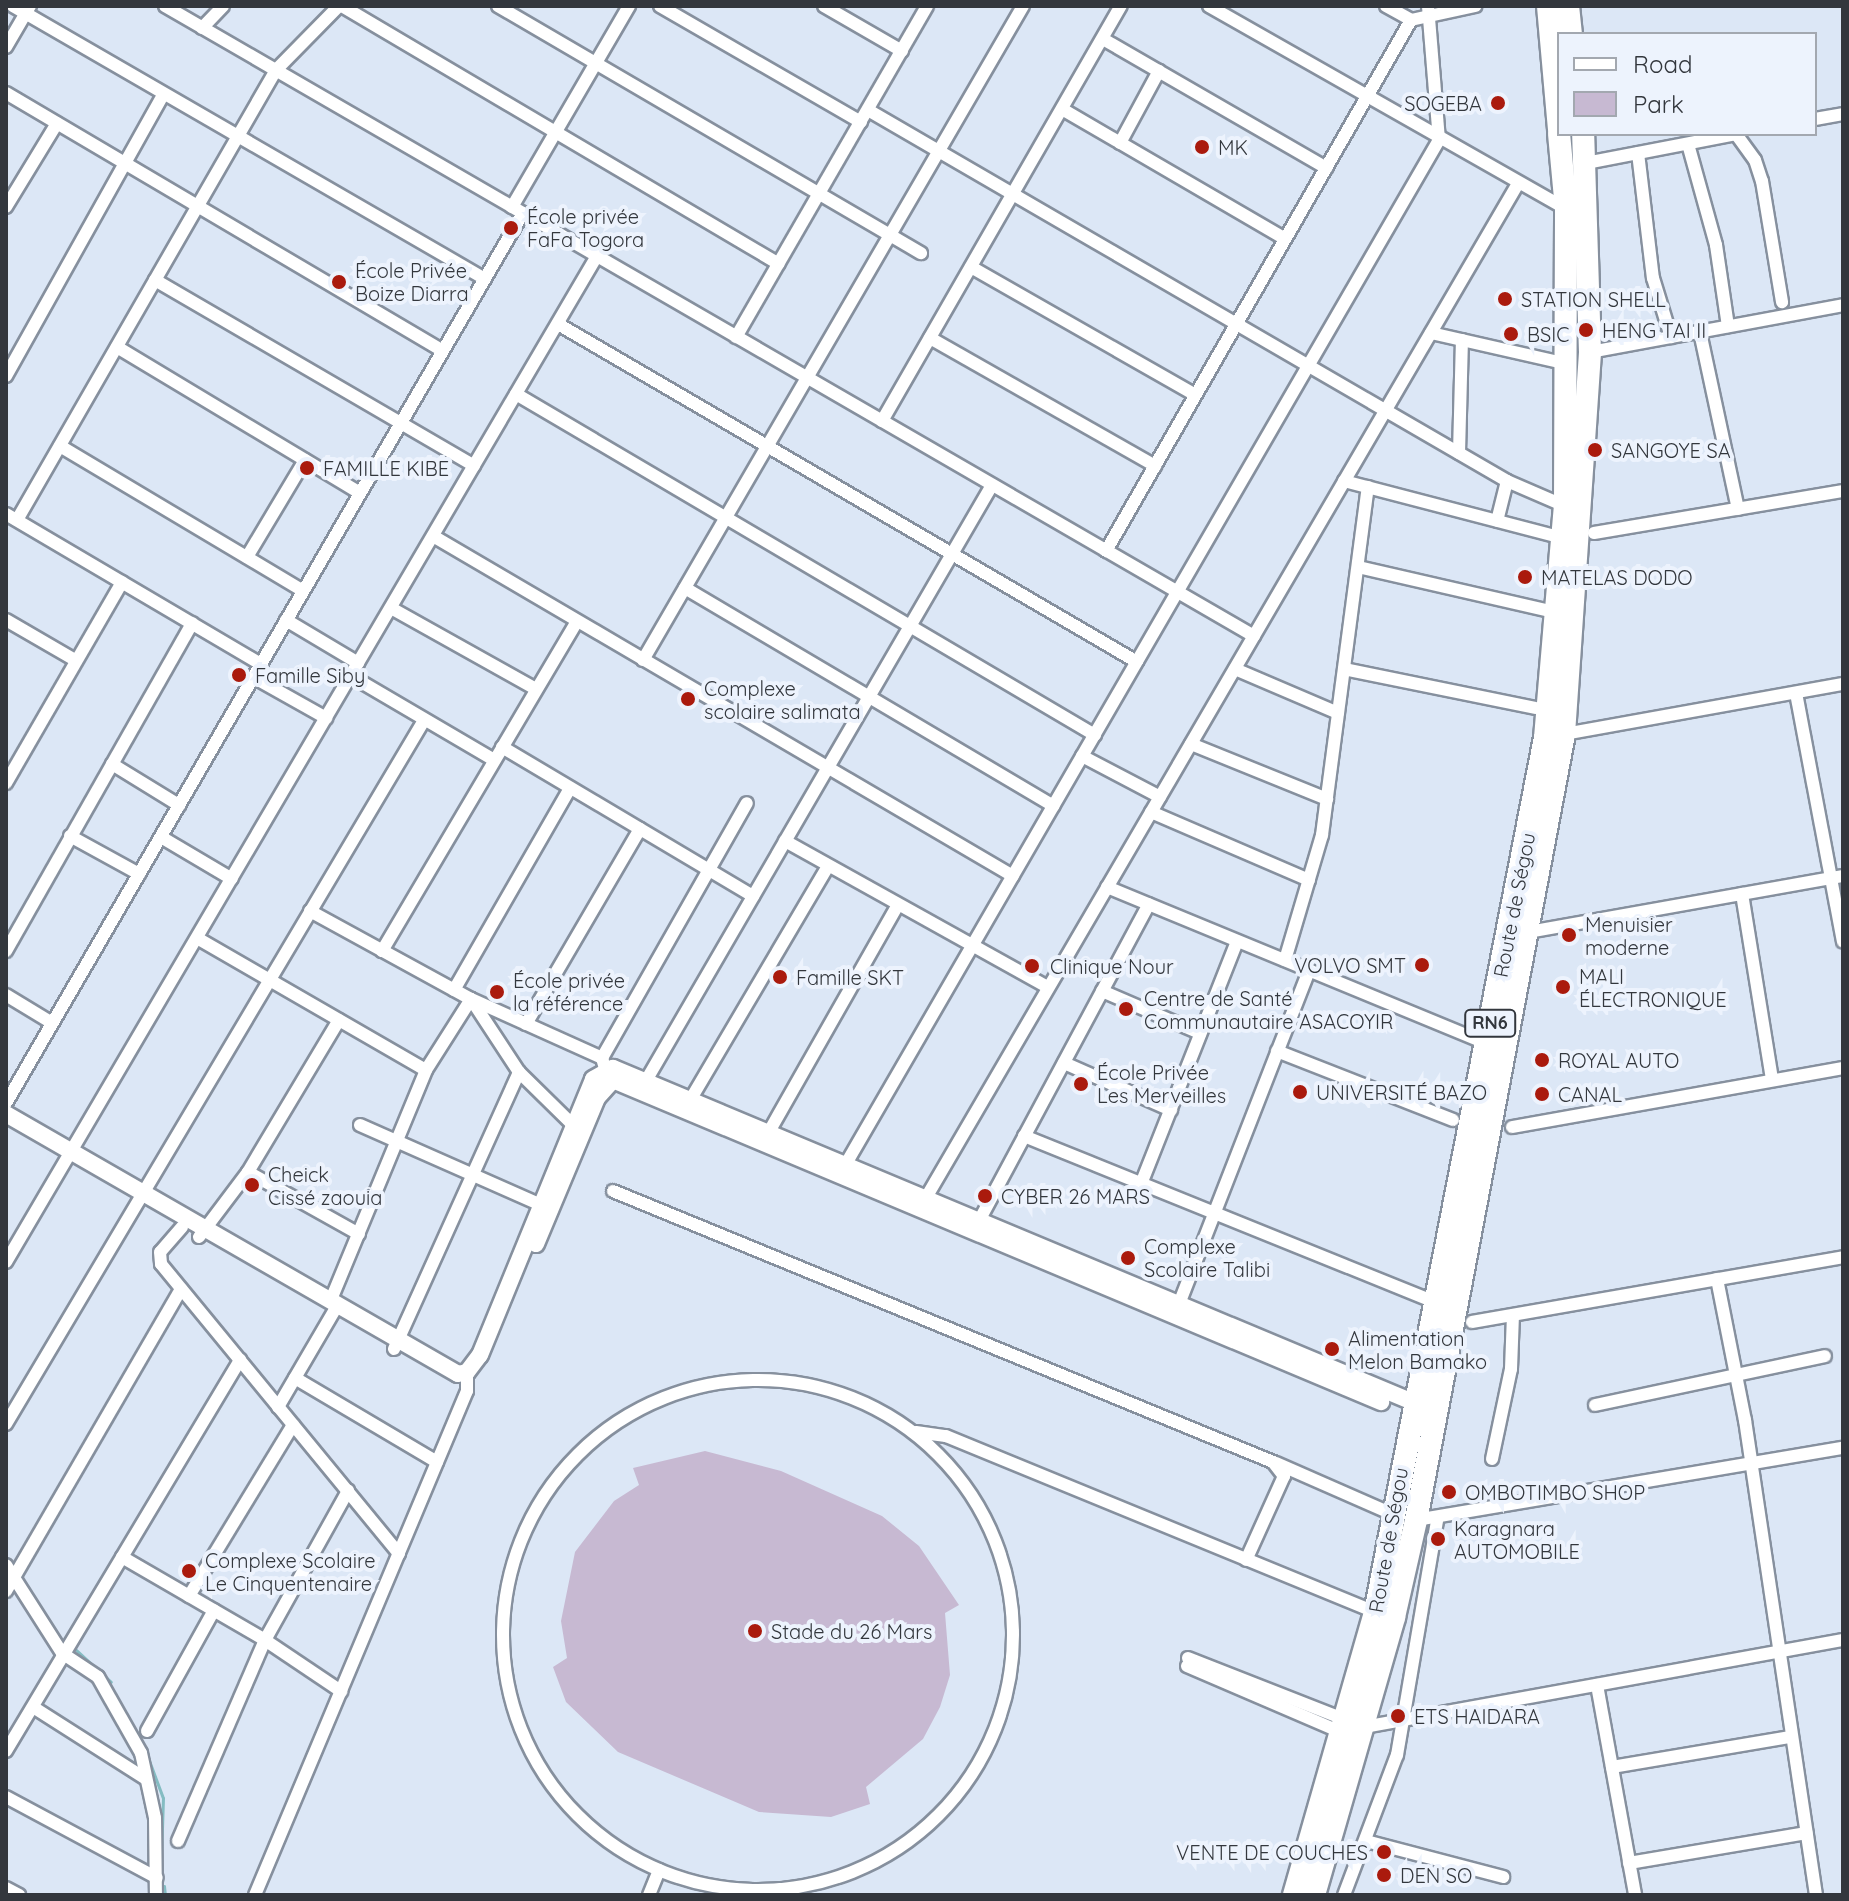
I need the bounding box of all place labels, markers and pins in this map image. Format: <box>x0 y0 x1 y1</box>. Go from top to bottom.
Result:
place label: SOGEBA <box>1404 91 1482 115</box>
marker: SOGEBA <box>1489 94 1507 112</box>
place label: MK <box>1218 135 1248 159</box>
marker: MK <box>1193 138 1211 156</box>
place label: École privée FaFa Togora <box>527 204 644 251</box>
marker: École privée FaFa Togora <box>502 219 520 237</box>
place label: École Privée Boize Diarra <box>355 258 469 305</box>
marker: École Privée Boize Diarra <box>330 273 348 291</box>
place label: STATION SHELL <box>1521 287 1666 311</box>
marker: STATION SHELL <box>1496 290 1514 308</box>
place label: HENG TAI II <box>1602 318 1706 342</box>
marker: HENG TAI II <box>1577 321 1595 339</box>
place label: BSIC <box>1527 322 1569 346</box>
marker: BSIC <box>1502 325 1520 343</box>
place label: SANGOYE SA <box>1611 438 1731 462</box>
marker: SANGOYE SA <box>1586 441 1604 459</box>
place label: FAMILLE KIBE <box>323 456 449 480</box>
marker: FAMILLE KIBE <box>298 459 316 477</box>
place label: MATELAS DODO <box>1541 565 1693 589</box>
marker: MATELAS DODO <box>1516 568 1534 586</box>
place label: Famille Siby <box>255 663 365 687</box>
marker: Famille Siby <box>230 666 248 684</box>
place label: Complexe scolaire salimata <box>704 676 861 723</box>
marker: Complexe scolaire salimata <box>679 690 697 708</box>
place label: Menuisier moderne <box>1585 912 1673 959</box>
marker: Menuisier moderne <box>1560 926 1578 944</box>
place label: VOLVO SMT <box>1294 953 1406 977</box>
place label: Clinique Nour <box>1050 954 1174 978</box>
marker: Clinique Nour <box>1021 955 1043 977</box>
marker: VOLVO SMT <box>1413 956 1431 974</box>
place label: MALI ÉLECTRONIQUE <box>1579 964 1727 1011</box>
place label: Famille SKT <box>796 965 904 989</box>
place label: École privée la référence <box>513 968 625 1015</box>
marker: Famille SKT <box>771 968 789 986</box>
marker: MALI ÉLECTRONIQUE <box>1554 978 1572 996</box>
marker: École privée la référence <box>488 983 506 1001</box>
place label: Centre de Santé Communautaire ASACOYIR <box>1144 986 1394 1033</box>
marker: Centre de Santé Communautaire ASACOYIR <box>1115 998 1137 1020</box>
place label: ROYAL AUTO <box>1558 1048 1679 1072</box>
marker: ROYAL AUTO <box>1533 1051 1551 1069</box>
place label: École Privée Les Merveilles <box>1097 1060 1226 1107</box>
marker: École Privée Les Merveilles <box>1072 1075 1090 1093</box>
place label: UNIVERSITÉ BAZO <box>1316 1080 1487 1104</box>
place label: CANAL <box>1558 1082 1622 1106</box>
marker: UNIVERSITÉ BAZO <box>1291 1083 1309 1101</box>
marker: CANAL <box>1533 1085 1551 1103</box>
place label: Cheick Cissé zaouia <box>268 1162 382 1209</box>
marker: Cheick Cissé zaouia <box>243 1176 261 1194</box>
place label: CYBER 26 MARS <box>1001 1184 1150 1208</box>
marker: CYBER 26 MARS <box>976 1187 994 1205</box>
place label: Complexe Scolaire Talibi <box>1144 1234 1270 1281</box>
marker: Complexe Scolaire Talibi <box>1119 1249 1137 1267</box>
place label: Alimentation Melon Bamako <box>1348 1326 1487 1373</box>
marker: Alimentation Melon Bamako <box>1323 1340 1341 1358</box>
place label: OMBOTIMBO SHOP <box>1465 1480 1645 1504</box>
marker: OMBOTIMBO SHOP <box>1440 1483 1458 1501</box>
place label: Karagnara AUTOMOBILE <box>1454 1516 1580 1563</box>
marker: Karagnara AUTOMOBILE <box>1429 1530 1447 1548</box>
place label: Complexe Scolaire Le Cinquentenaire <box>205 1548 376 1595</box>
marker: Complexe Scolaire Le Cinquentenaire <box>180 1562 198 1580</box>
place label: Stade du 26 Mars <box>771 1619 932 1643</box>
marker: Stade du 26 Mars <box>746 1622 764 1640</box>
place label: ETS HAIDARA <box>1414 1704 1540 1728</box>
marker: ETS HAIDARA <box>1389 1707 1407 1725</box>
place label: VENTE DE COUCHES <box>1176 1840 1368 1864</box>
marker: VENTE DE COUCHES <box>1375 1843 1393 1861</box>
place label: DEN SO <box>1400 1863 1472 1887</box>
marker: DEN SO <box>1375 1866 1393 1884</box>

